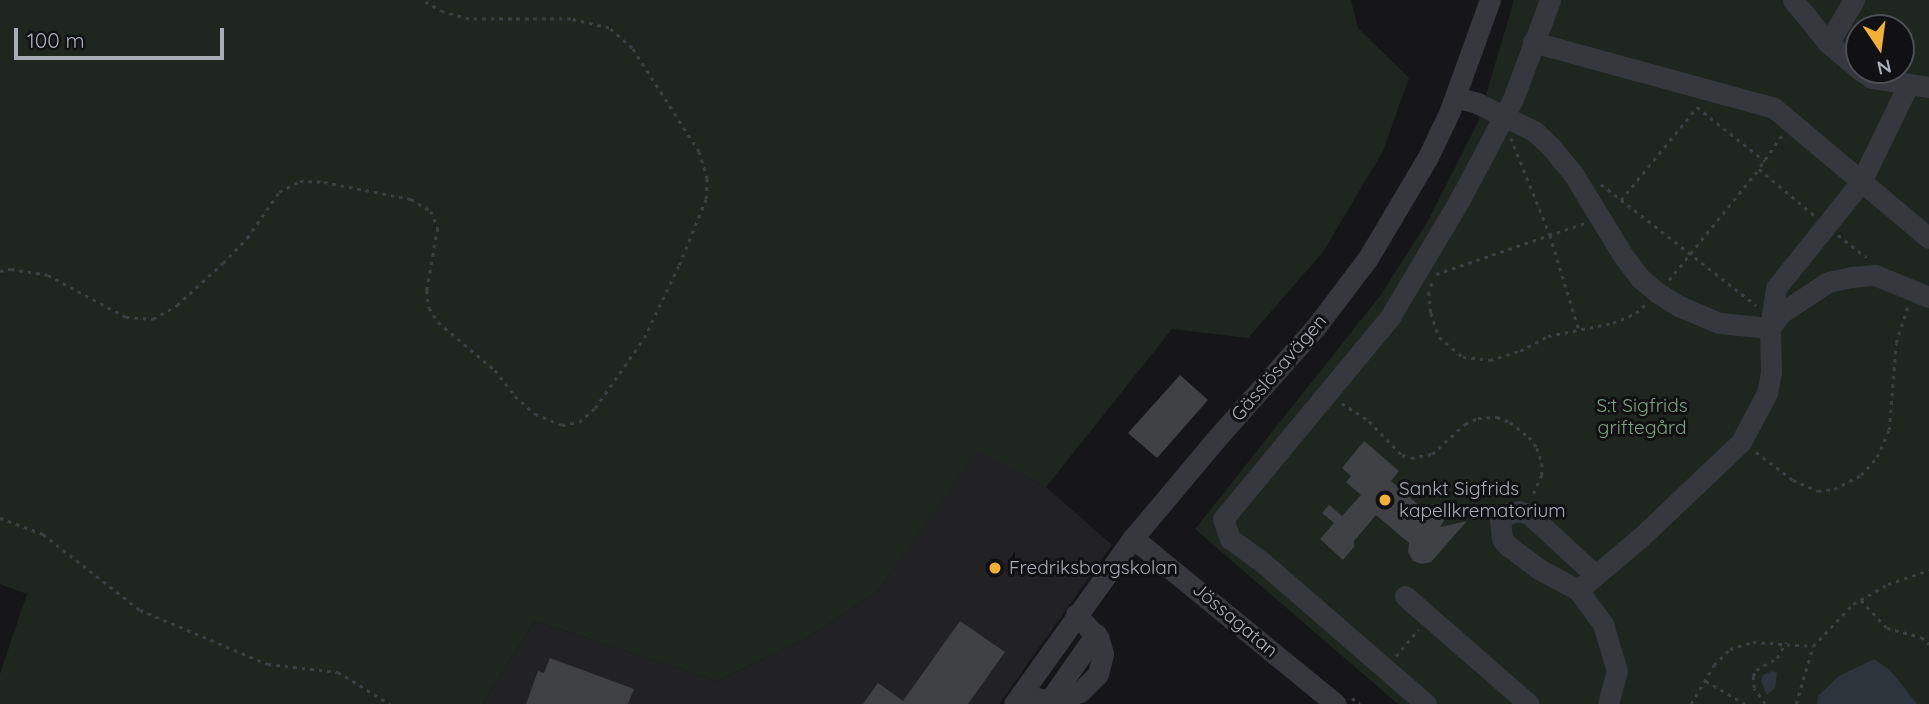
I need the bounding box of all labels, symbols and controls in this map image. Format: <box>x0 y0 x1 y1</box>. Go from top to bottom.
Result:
scale bar <box>18 14 228 58</box>
north arrow <box>1845 14 1915 84</box>
text: 100 m <box>27 27 85 53</box>
text: N <box>1875 54 1894 81</box>
street label: Gässlösavägen <box>1227 310 1331 426</box>
park label: S:t Sigfrids griftegård <box>1596 395 1688 439</box>
place label: Sankt Sigfrids kapellkrematorium <box>1399 478 1566 522</box>
marker: Sankt Sigfrids kapellkrematorium <box>1377 492 1393 508</box>
place label: Fredriksborgskolan <box>1009 557 1178 579</box>
marker: Fredriksborgskolan <box>987 560 1003 576</box>
street label: Jössagatan <box>1188 578 1282 662</box>

